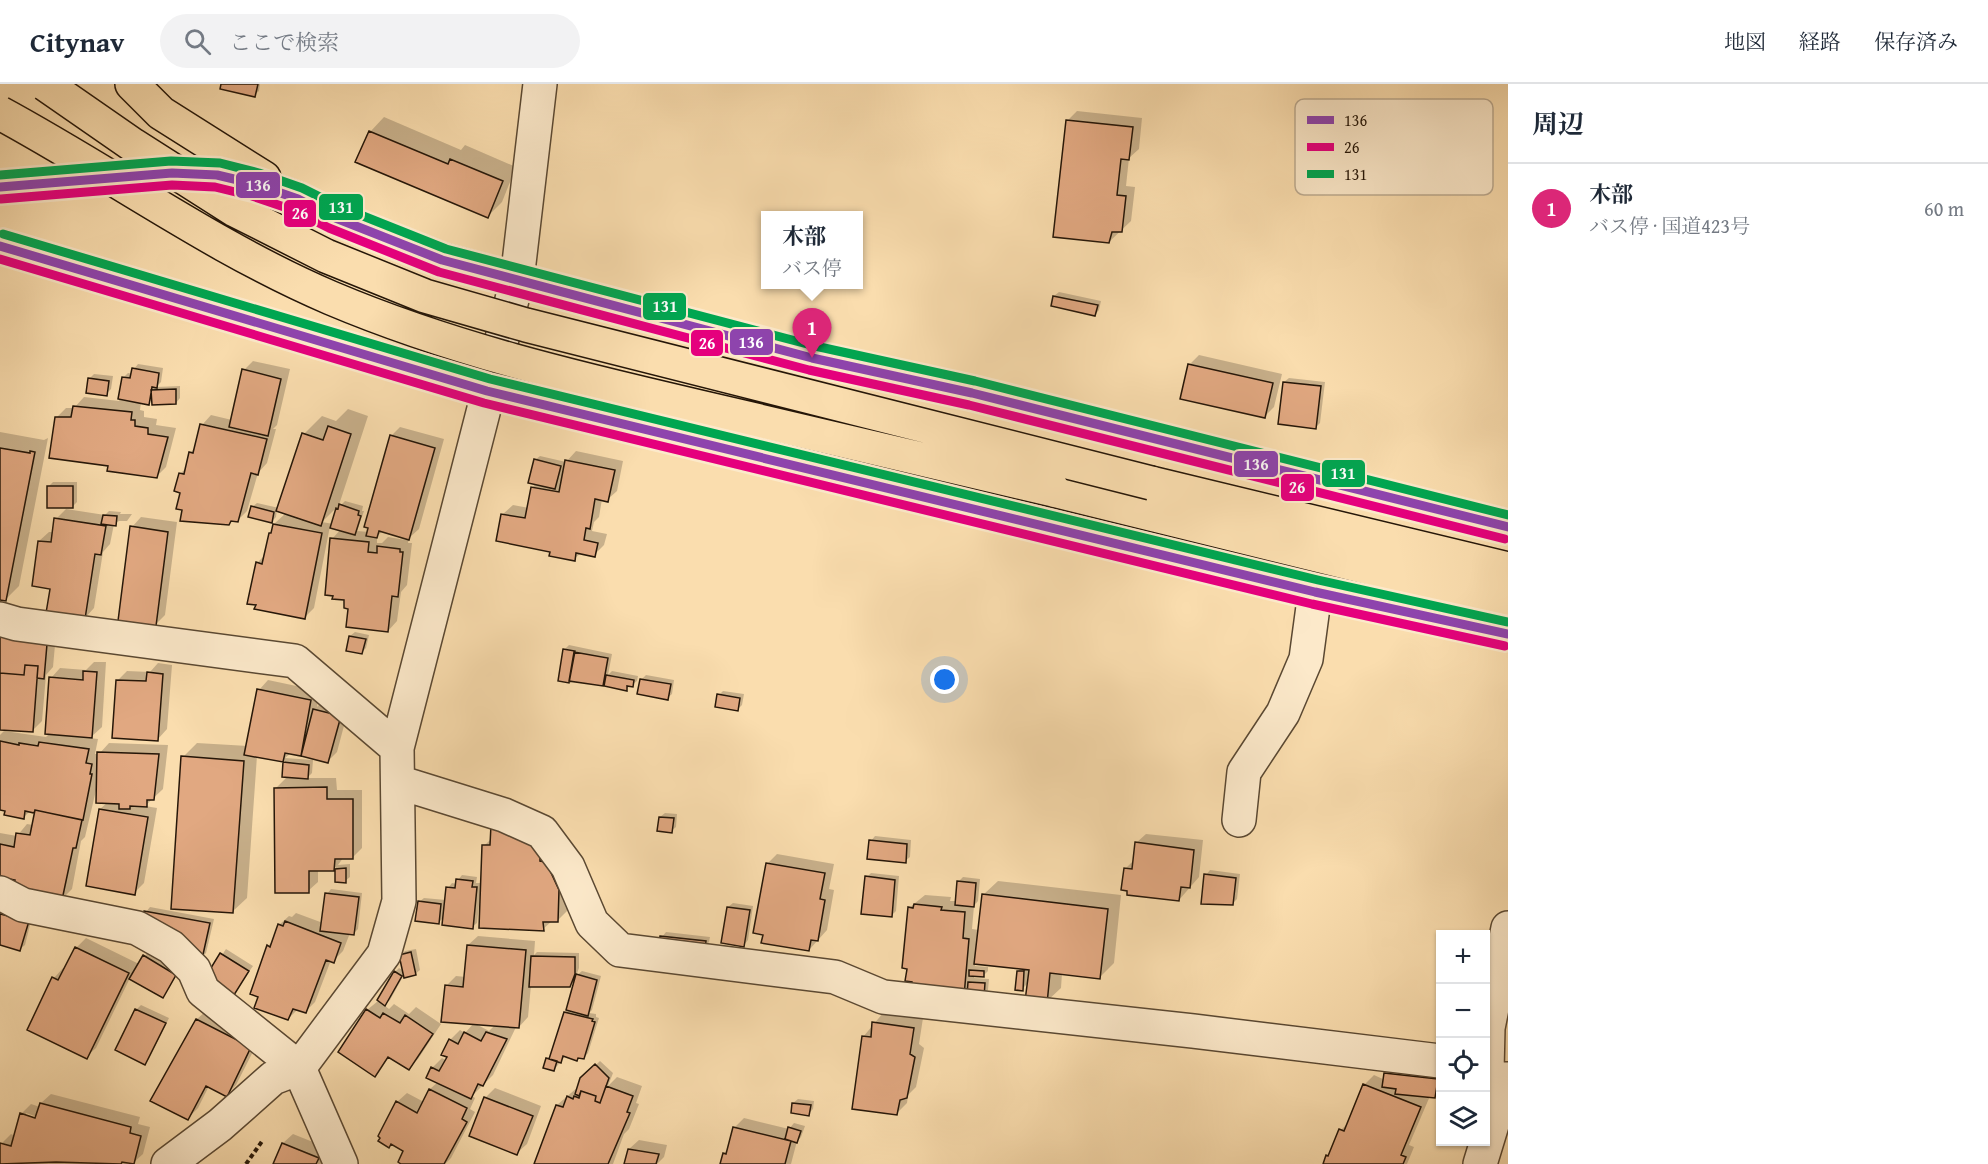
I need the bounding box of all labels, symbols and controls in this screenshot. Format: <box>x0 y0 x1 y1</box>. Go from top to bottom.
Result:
search box <box>160 14 580 68</box>
text: Citynav <box>30 21 124 62</box>
icon: search <box>181 25 214 58</box>
text: ここで検索 <box>229 26 339 58</box>
text: 地図 <box>1724 26 1766 57</box>
text: 経路 <box>1799 26 1841 57</box>
text: 保存済み <box>1874 26 1958 57</box>
legend <box>1295 99 1493 195</box>
text: 周辺 <box>1532 104 1584 143</box>
text: 136 <box>1344 108 1367 132</box>
text: 26 <box>1344 135 1360 159</box>
text: 131 <box>1344 162 1367 186</box>
line badge: 136 <box>235 171 281 199</box>
text: 136 <box>246 173 270 197</box>
text: 木部 <box>1589 178 1633 210</box>
line badge: 131 <box>318 193 364 221</box>
text: 1 <box>1546 194 1557 223</box>
text: 60 m <box>1924 194 1964 223</box>
text: 131 <box>329 195 353 219</box>
line badge: 26 <box>283 199 317 228</box>
text: 26 <box>292 201 308 225</box>
popup <box>761 211 863 289</box>
text: バス停 · 国道423号 <box>1589 211 1750 240</box>
text: 木部 <box>782 220 826 252</box>
text: バス停 <box>782 253 842 282</box>
line badge: 131 <box>642 292 687 321</box>
text: 131 <box>653 294 677 318</box>
pin: 1 <box>792 308 832 358</box>
line badge: 136 <box>729 328 774 356</box>
line badge: 26 <box>690 329 724 357</box>
text: 136 <box>739 330 763 354</box>
text: 26 <box>699 331 715 355</box>
line badge: 136 <box>1233 450 1279 478</box>
text: 136 <box>1244 452 1268 476</box>
line badge: 131 <box>1321 459 1366 488</box>
text: 131 <box>1331 461 1355 485</box>
line badge: 26 <box>1280 473 1315 502</box>
text: 26 <box>1289 475 1305 499</box>
your location <box>930 665 959 694</box>
map controls <box>1436 930 1490 1146</box>
button: + <box>1436 930 1490 984</box>
button: − <box>1436 984 1490 1038</box>
button: locate <box>1436 1038 1490 1092</box>
button: layers <box>1436 1092 1490 1146</box>

